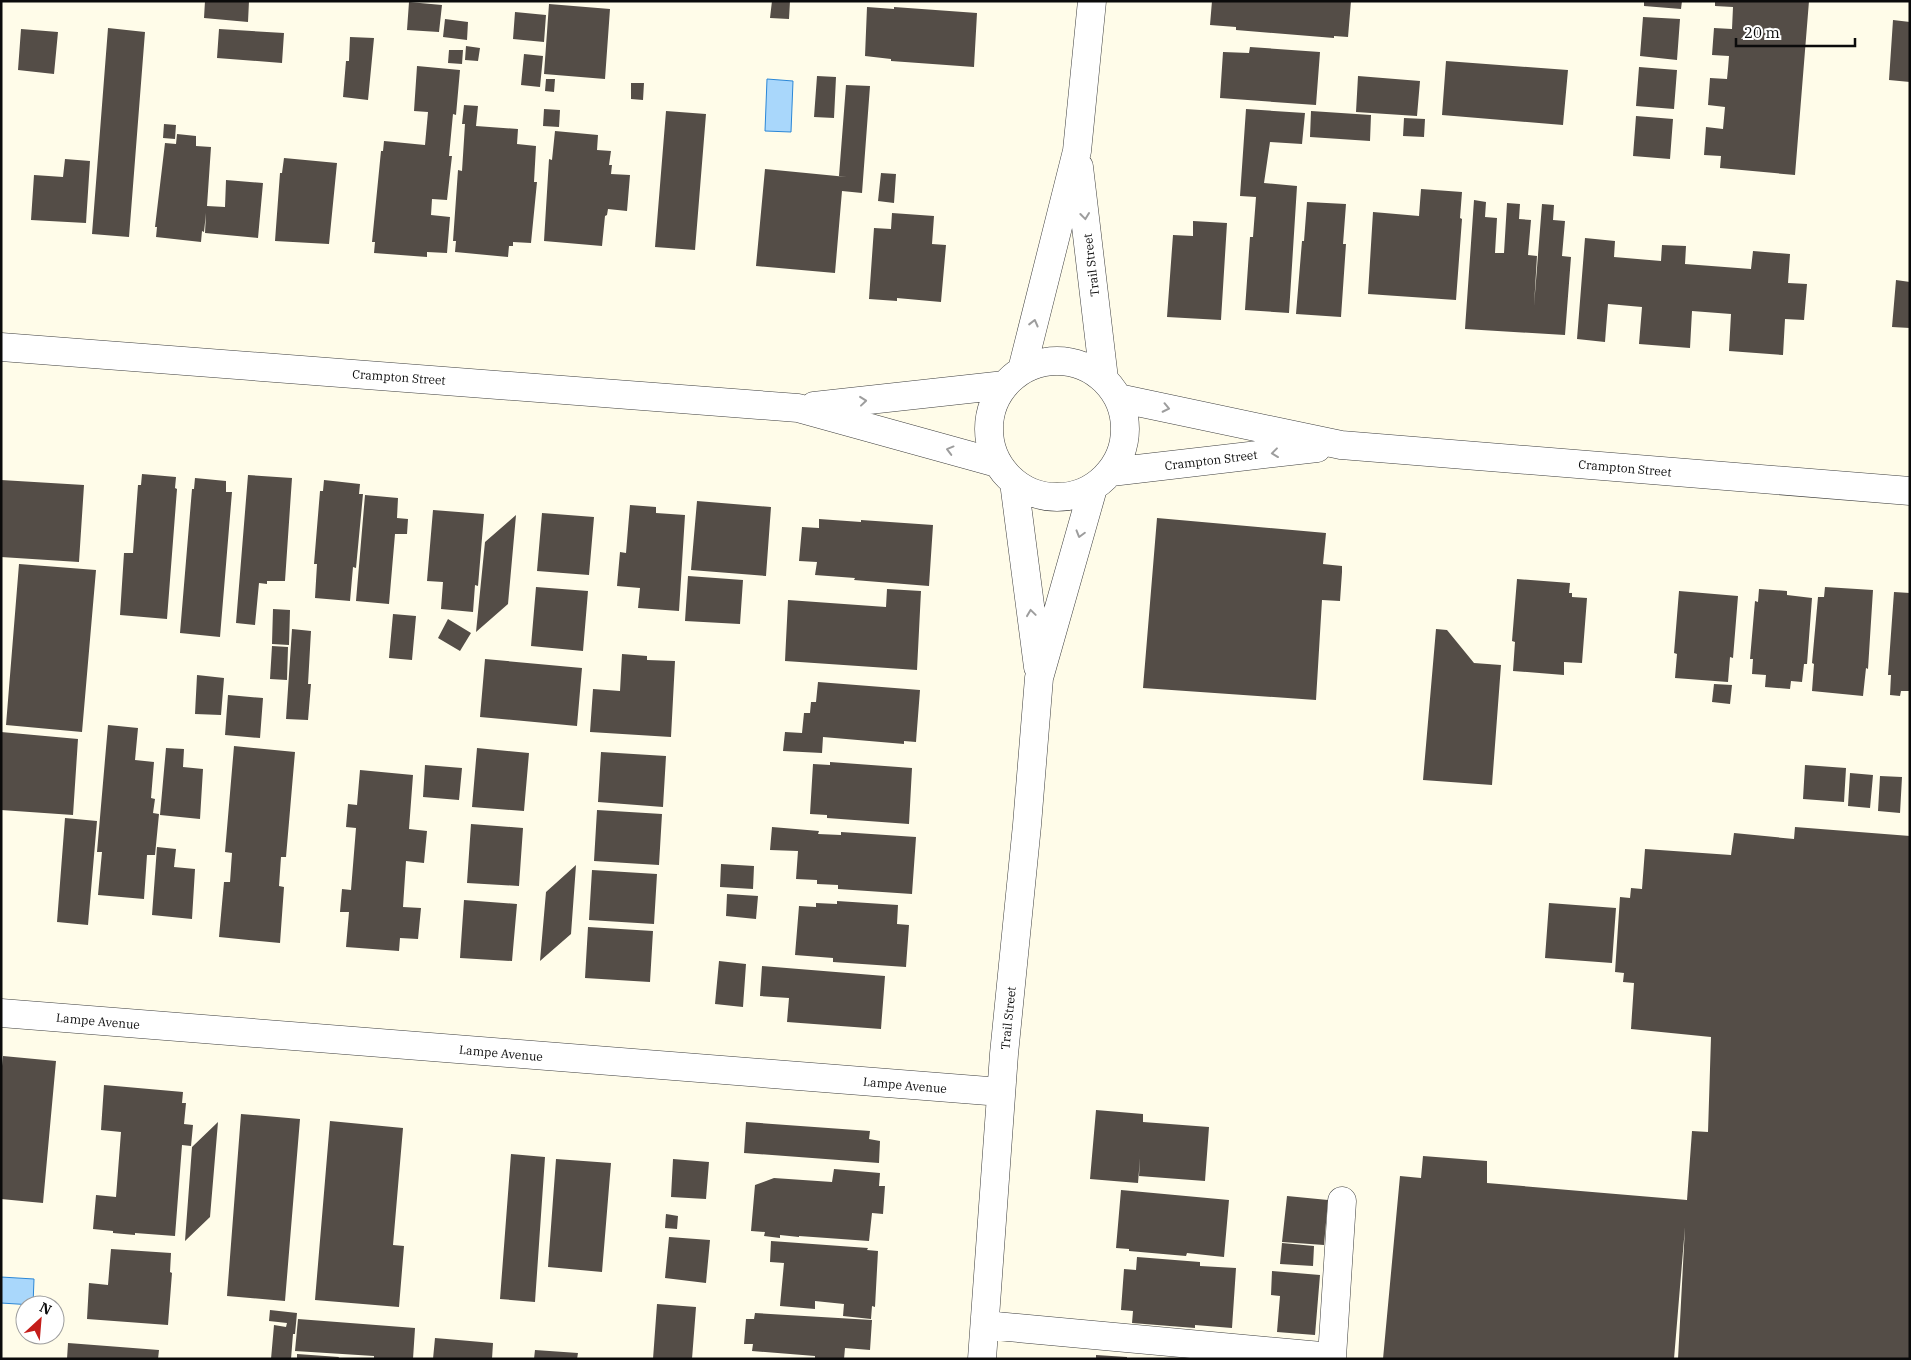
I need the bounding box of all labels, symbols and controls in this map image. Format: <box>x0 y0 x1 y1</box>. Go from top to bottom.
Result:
scale bar <box>1736 15 1855 47</box>
text: 20 m <box>1744 23 1780 42</box>
one-way arrow <box>1079 213 1090 221</box>
street label: Trail Street <box>1080 233 1102 297</box>
one-way arrow <box>1028 318 1039 327</box>
street label: Crampton Street <box>352 366 446 388</box>
one-way arrow <box>860 396 868 407</box>
one-way arrow <box>1161 402 1170 413</box>
one-way arrow <box>947 445 955 455</box>
street label: Crampton Street <box>1164 447 1258 473</box>
one-way arrow <box>1270 447 1278 458</box>
street label: Crampton Street <box>1578 456 1672 480</box>
one-way arrow <box>1076 530 1086 538</box>
one-way arrow <box>1026 608 1037 616</box>
street label: Trail Street <box>997 986 1019 1050</box>
street label: Lampe Avenue <box>56 1010 140 1032</box>
street label: Lampe Avenue <box>459 1042 543 1064</box>
street label: Lampe Avenue <box>863 1074 947 1096</box>
north arrow <box>15 1295 65 1345</box>
text: N <box>37 1298 55 1319</box>

